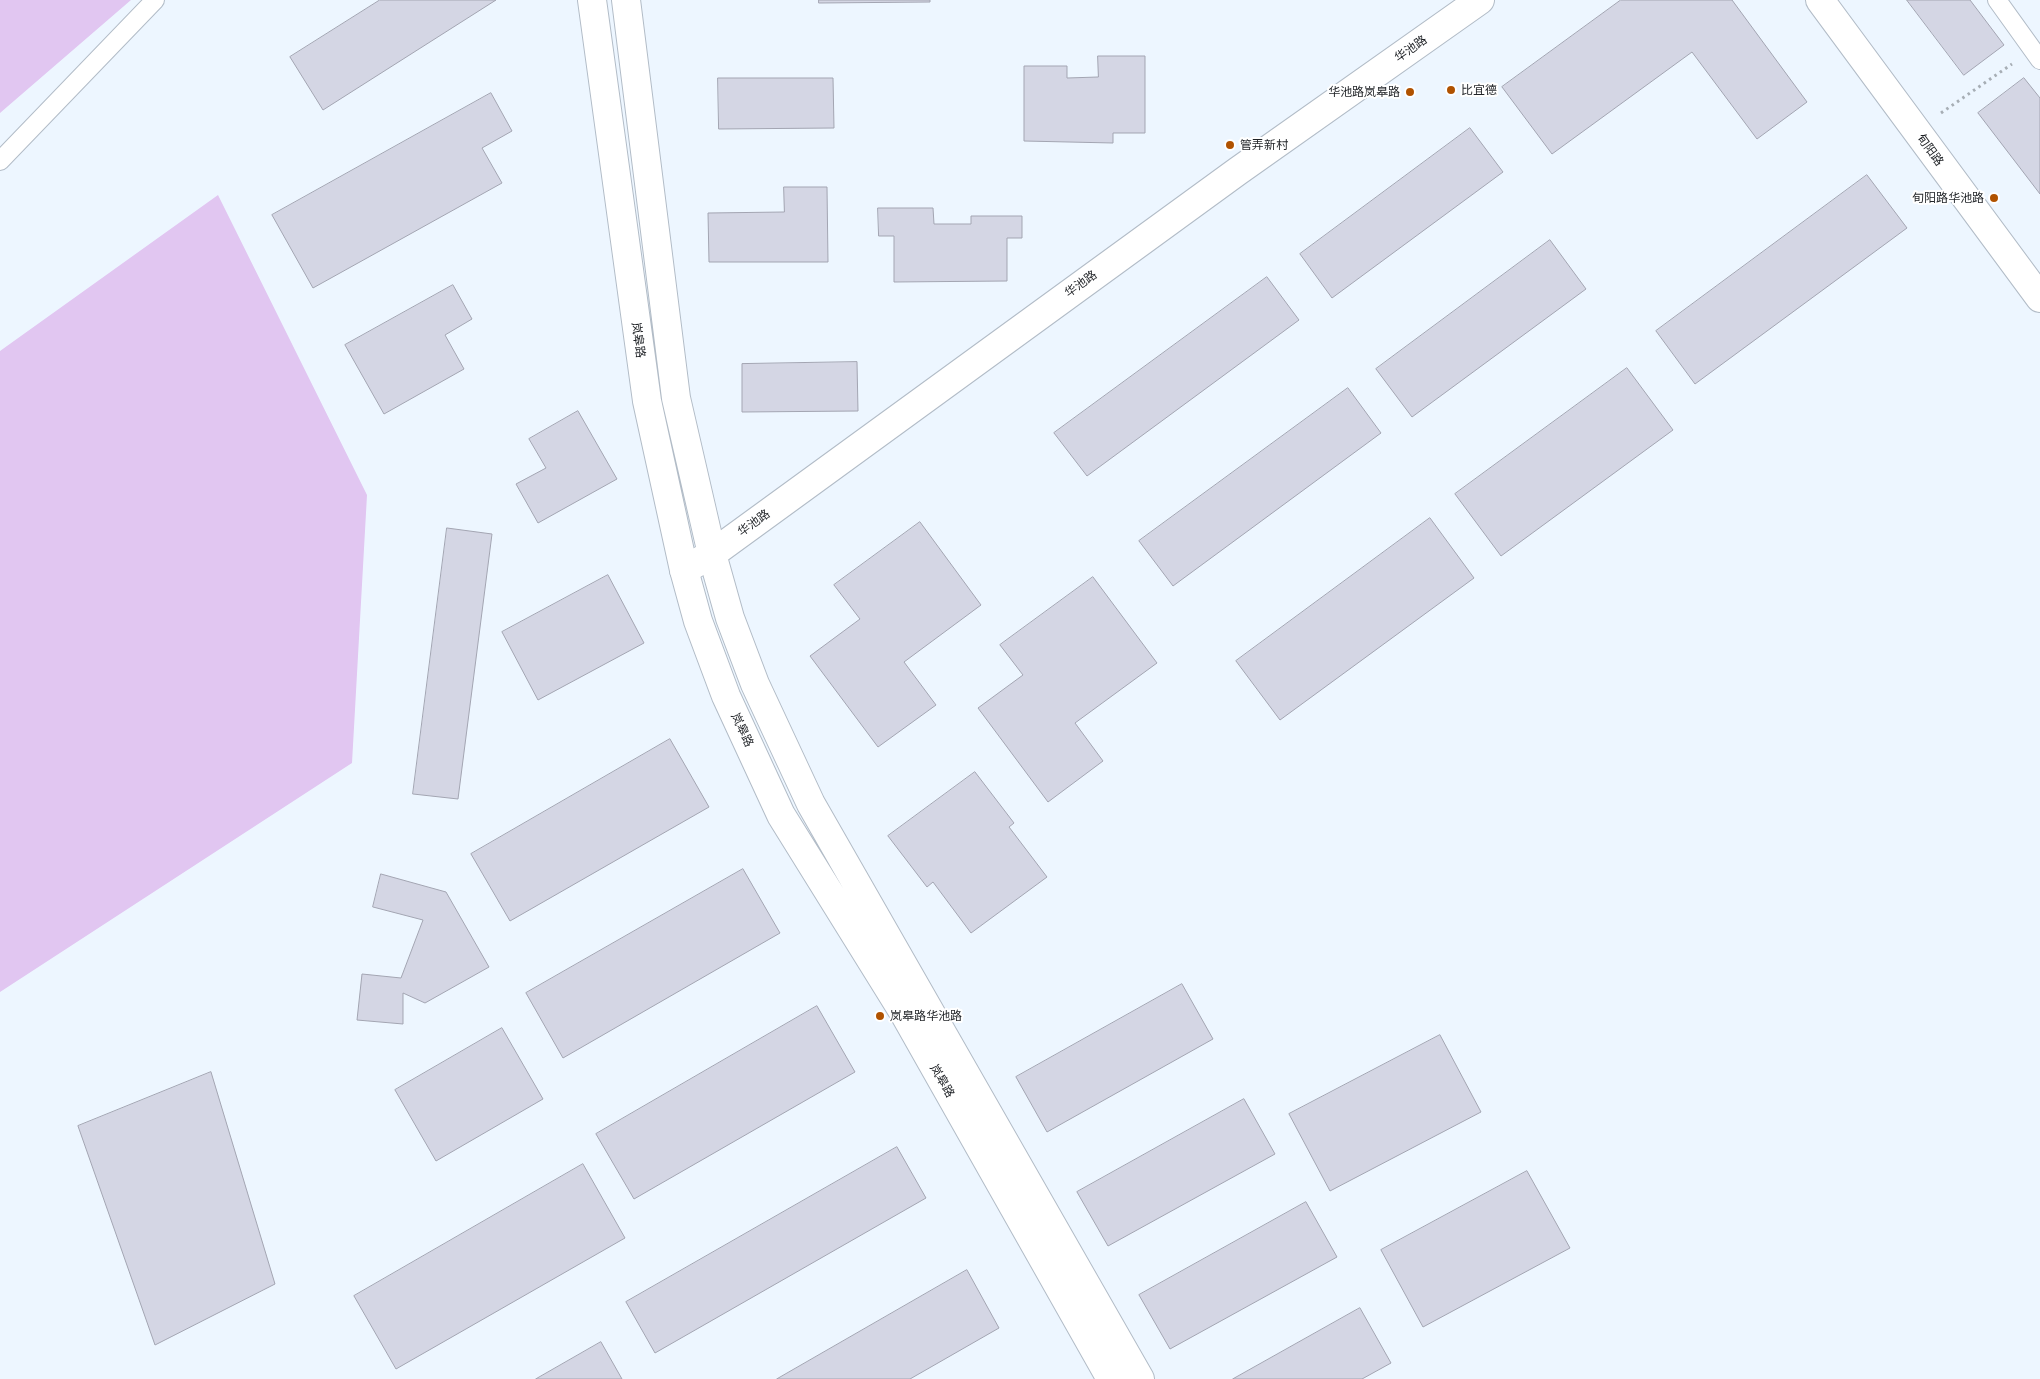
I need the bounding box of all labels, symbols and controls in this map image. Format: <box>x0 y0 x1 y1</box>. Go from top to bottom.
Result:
street label: 华池路 <box>1392 33 1430 65</box>
place label: 比宜德 <box>1461 83 1497 97</box>
marker: 比宜德 <box>1445 84 1457 96</box>
place label: 华池路岚皋路 <box>1328 85 1400 99</box>
marker: 华池路岚皋路 <box>1404 86 1416 98</box>
street label: 旬阳路 <box>1914 131 1946 169</box>
place label: 管弄新村 <box>1240 138 1288 152</box>
marker: 管弄新村 <box>1224 139 1236 151</box>
place label: 旬阳路华池路 <box>1912 191 1984 205</box>
marker: 旬阳路华池路 <box>1988 192 2000 204</box>
street label: 华池路 <box>1062 268 1100 300</box>
street label: 岚皋路 <box>628 321 648 359</box>
street label: 华池路 <box>735 507 773 539</box>
street label: 岚皋路 <box>728 711 756 749</box>
place label: 岚皋路华池路 <box>890 1009 962 1023</box>
marker: 岚皋路华池路 <box>874 1010 886 1022</box>
street label: 岚皋路 <box>927 1062 957 1100</box>

